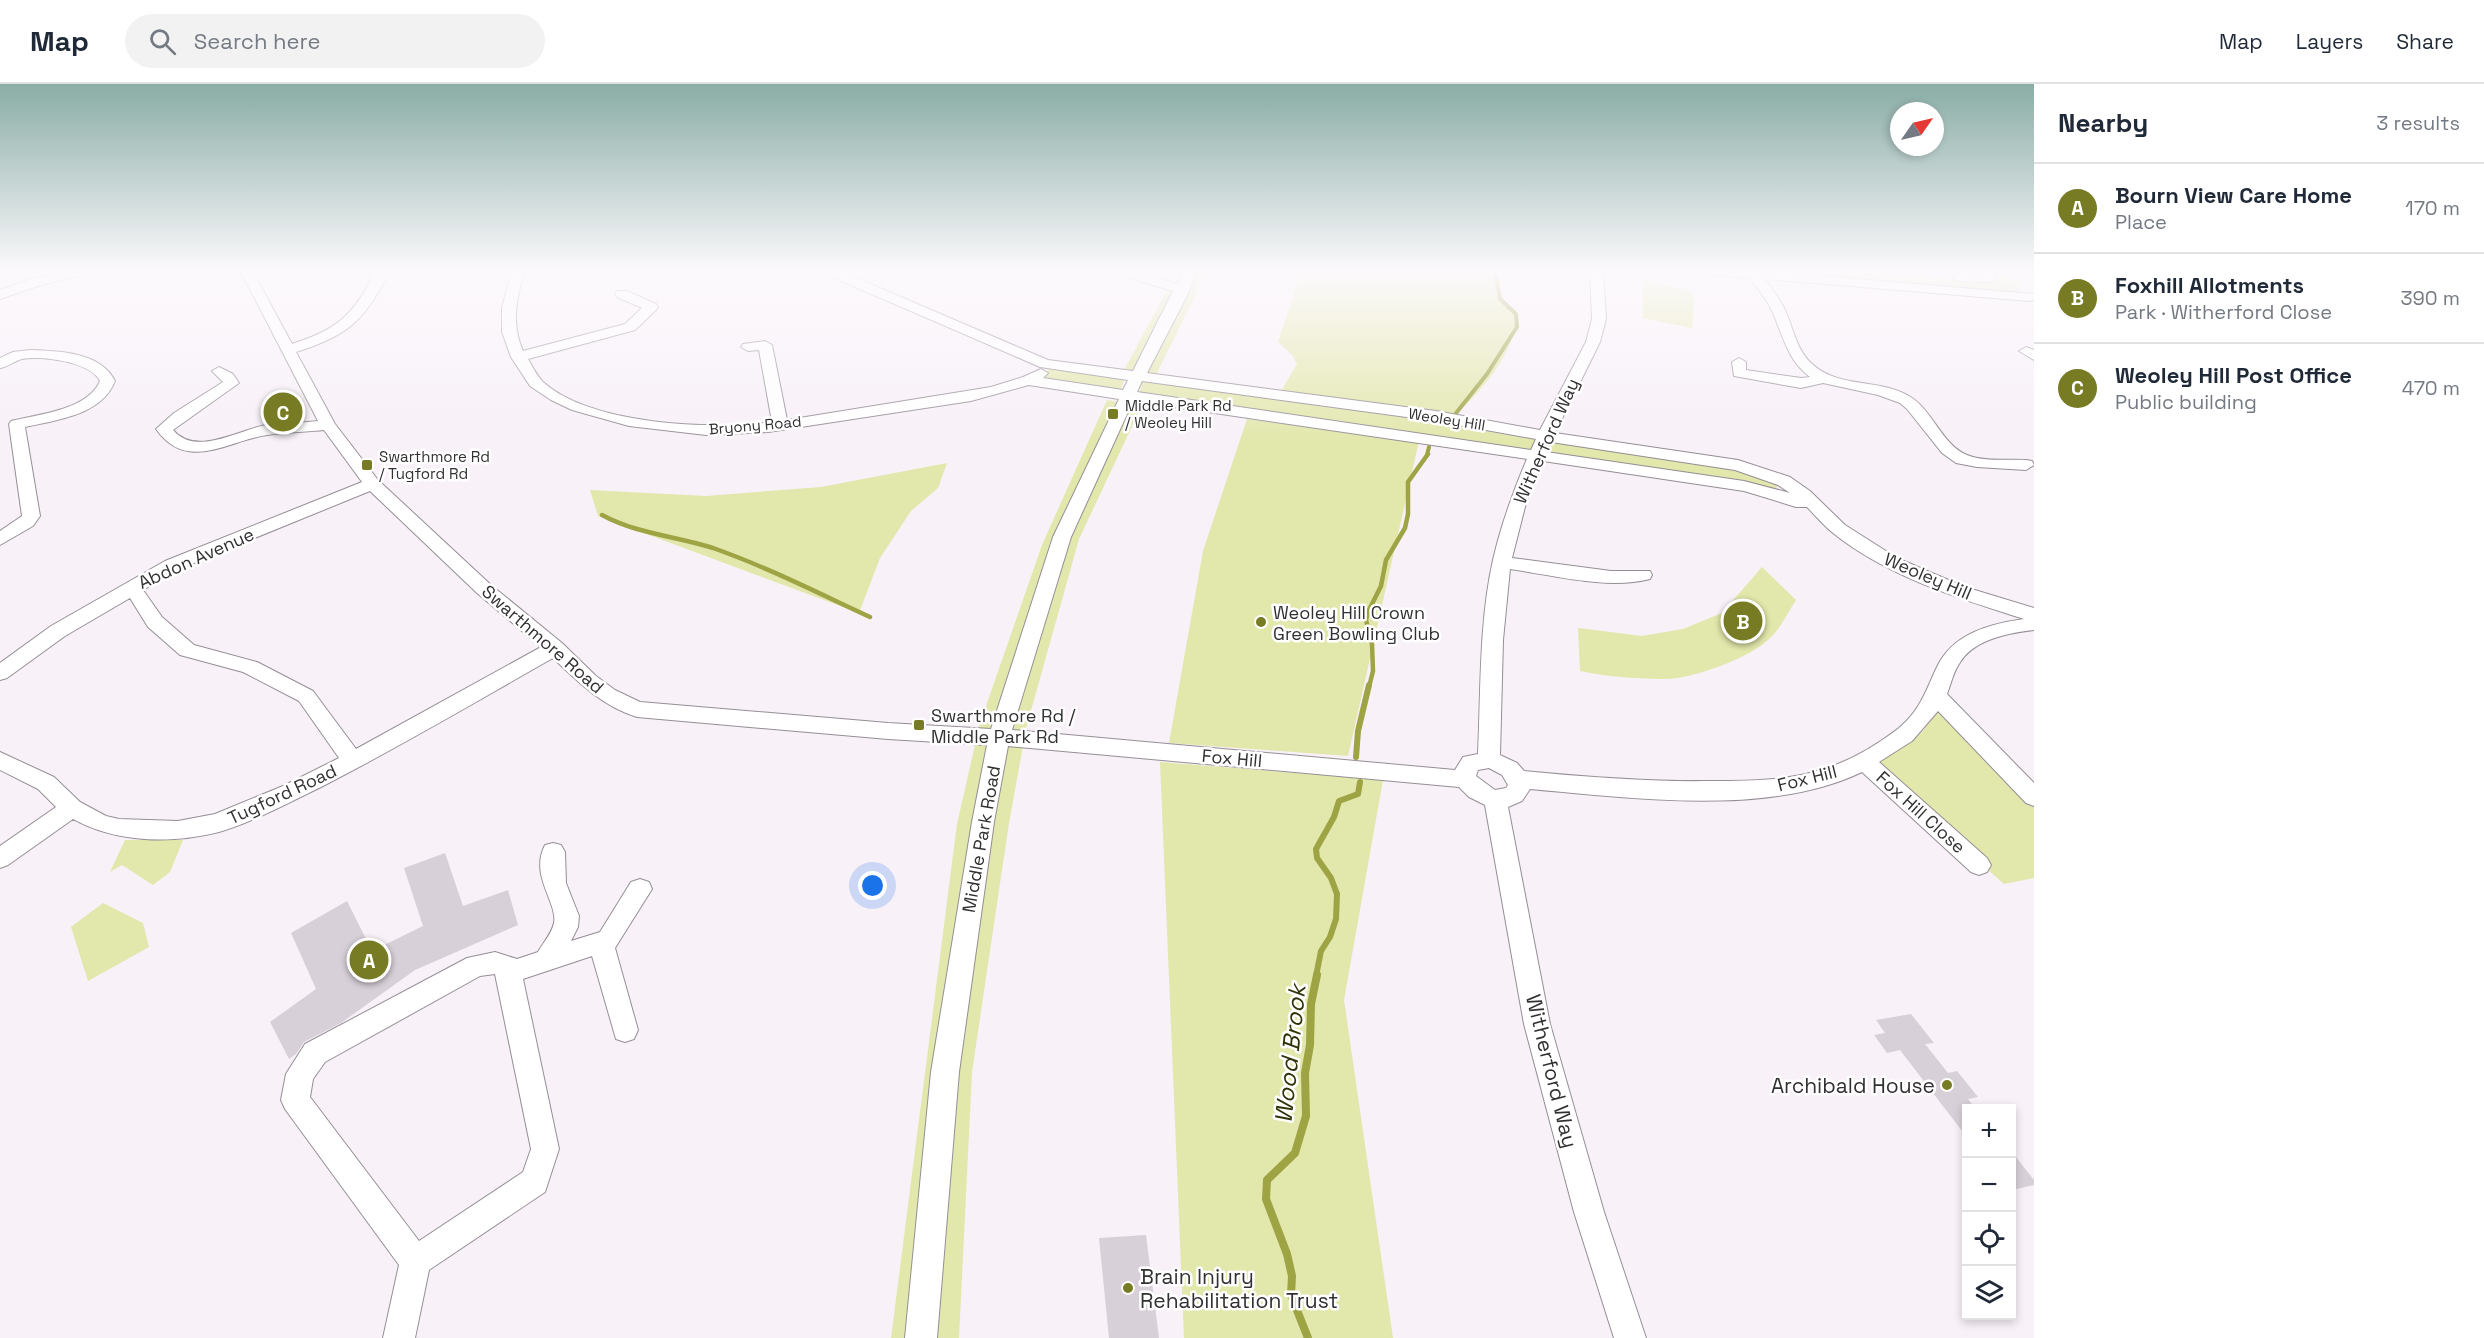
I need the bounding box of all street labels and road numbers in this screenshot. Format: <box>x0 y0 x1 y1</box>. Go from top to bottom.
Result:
street label: Witherford Way <box>1508 375 1584 507</box>
street label: Weoley Hill <box>1407 404 1487 434</box>
street label: Bryony Road <box>708 411 802 439</box>
street label: Abdon Avenue <box>134 522 258 594</box>
street label: Weoley Hill <box>1881 547 1975 605</box>
street label: Swarthmore Road <box>477 580 609 698</box>
street label: Fox Hill <box>1201 744 1263 772</box>
street label: Tugford Road <box>224 759 340 829</box>
street label: Fox Hill <box>1775 760 1839 796</box>
street label: Middle Park Road <box>957 764 1005 914</box>
street label: Fox Hill Close <box>1872 766 1970 858</box>
street label: Witherford Way <box>1520 991 1584 1151</box>

